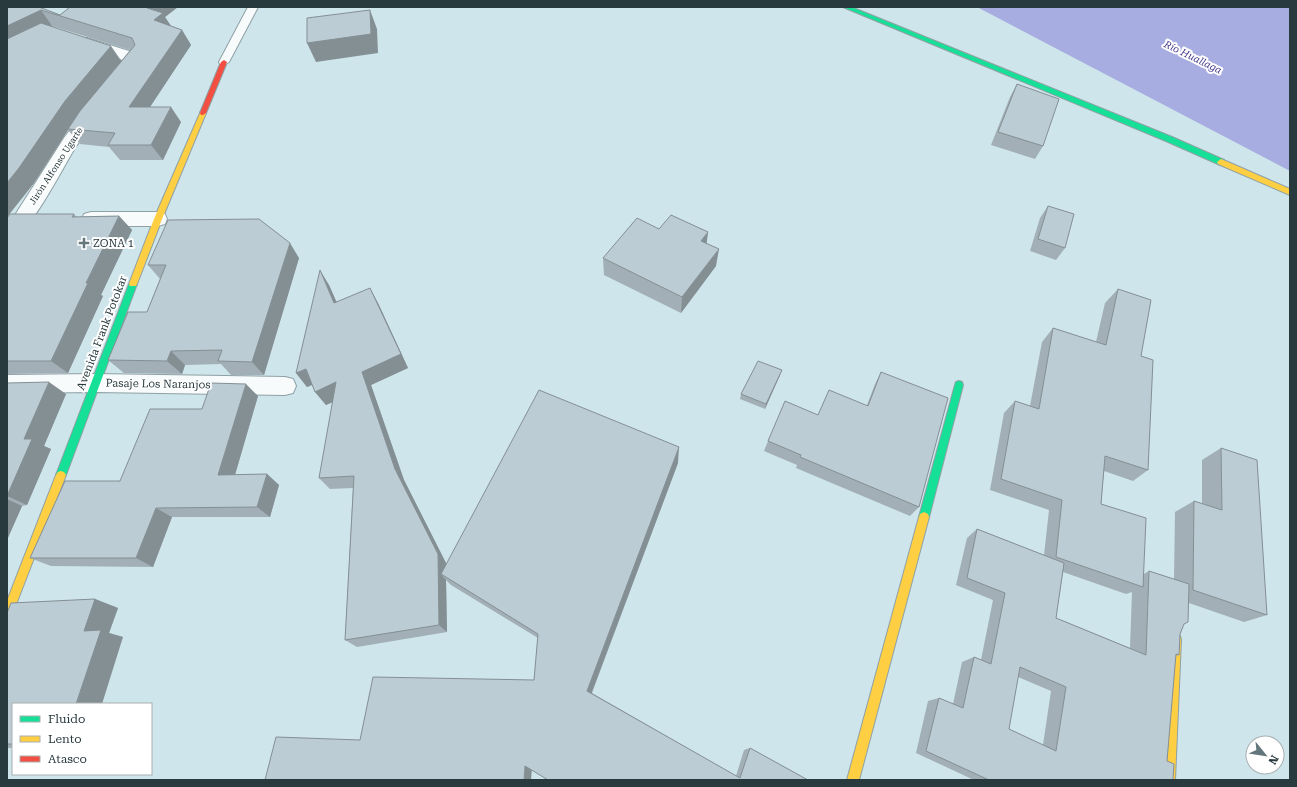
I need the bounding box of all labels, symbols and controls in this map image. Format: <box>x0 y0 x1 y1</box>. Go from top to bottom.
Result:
water label: Río Huallaga <box>1162 38 1224 76</box>
street label: Jirón Alfonso Ugarte <box>27 126 85 206</box>
marker: ZONA 1 <box>78 237 90 249</box>
place label: ZONA 1 <box>93 237 134 250</box>
street label: Avenida Frank Potokar <box>74 274 130 392</box>
street label: Pasaje Los Naranjos <box>105 377 211 391</box>
legend <box>12 703 152 775</box>
text: Fluido <box>48 712 85 726</box>
text: Lento <box>48 732 82 746</box>
north arrow <box>1245 735 1285 775</box>
text: Atasco <box>48 752 87 766</box>
text: N <box>1265 753 1281 767</box>

